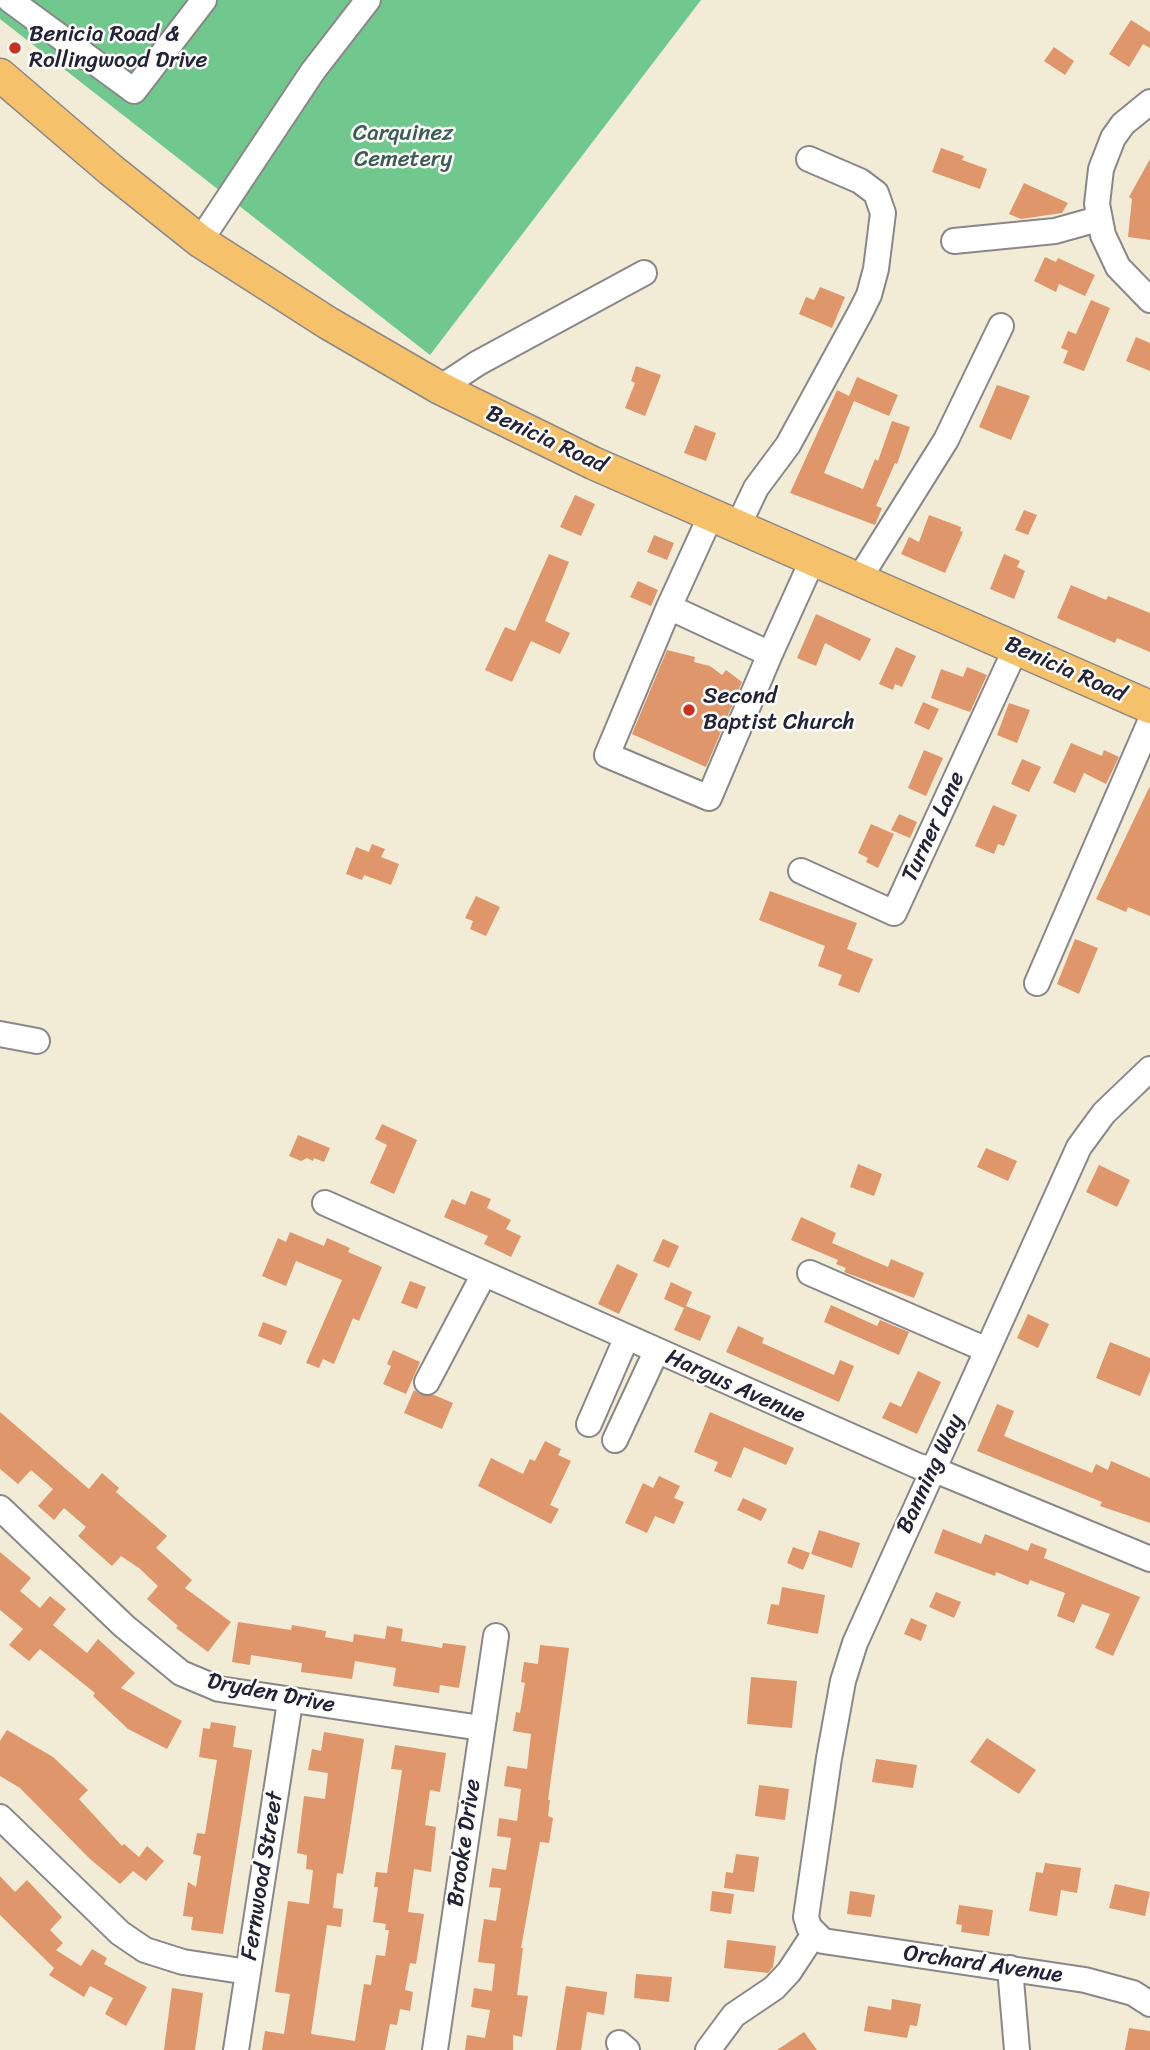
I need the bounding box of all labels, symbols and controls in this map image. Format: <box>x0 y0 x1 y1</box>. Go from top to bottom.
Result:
place label: Benicia Road & Rollingwood Drive <box>29 21 207 75</box>
marker: Benicia Road & Rollingwood Drive <box>7 40 23 56</box>
park label: Carquinez Cemetery <box>353 120 453 174</box>
street label: Benicia Road <box>481 400 611 480</box>
street label: Benicia Road <box>1000 631 1130 709</box>
place label: Second Baptist Church <box>703 683 855 737</box>
marker: Second Baptist Church <box>681 702 697 718</box>
street label: Turner Lane <box>896 767 972 887</box>
street label: Hargus Avenue <box>661 1344 809 1430</box>
street label: Banning Way <box>891 1410 971 1538</box>
street label: Dryden Drive <box>205 1668 337 1720</box>
street label: Brooke Drive <box>442 1777 488 1909</box>
street label: Fernwood Street <box>236 1790 290 1962</box>
street label: Orchard Avenue <box>902 1940 1064 1990</box>

